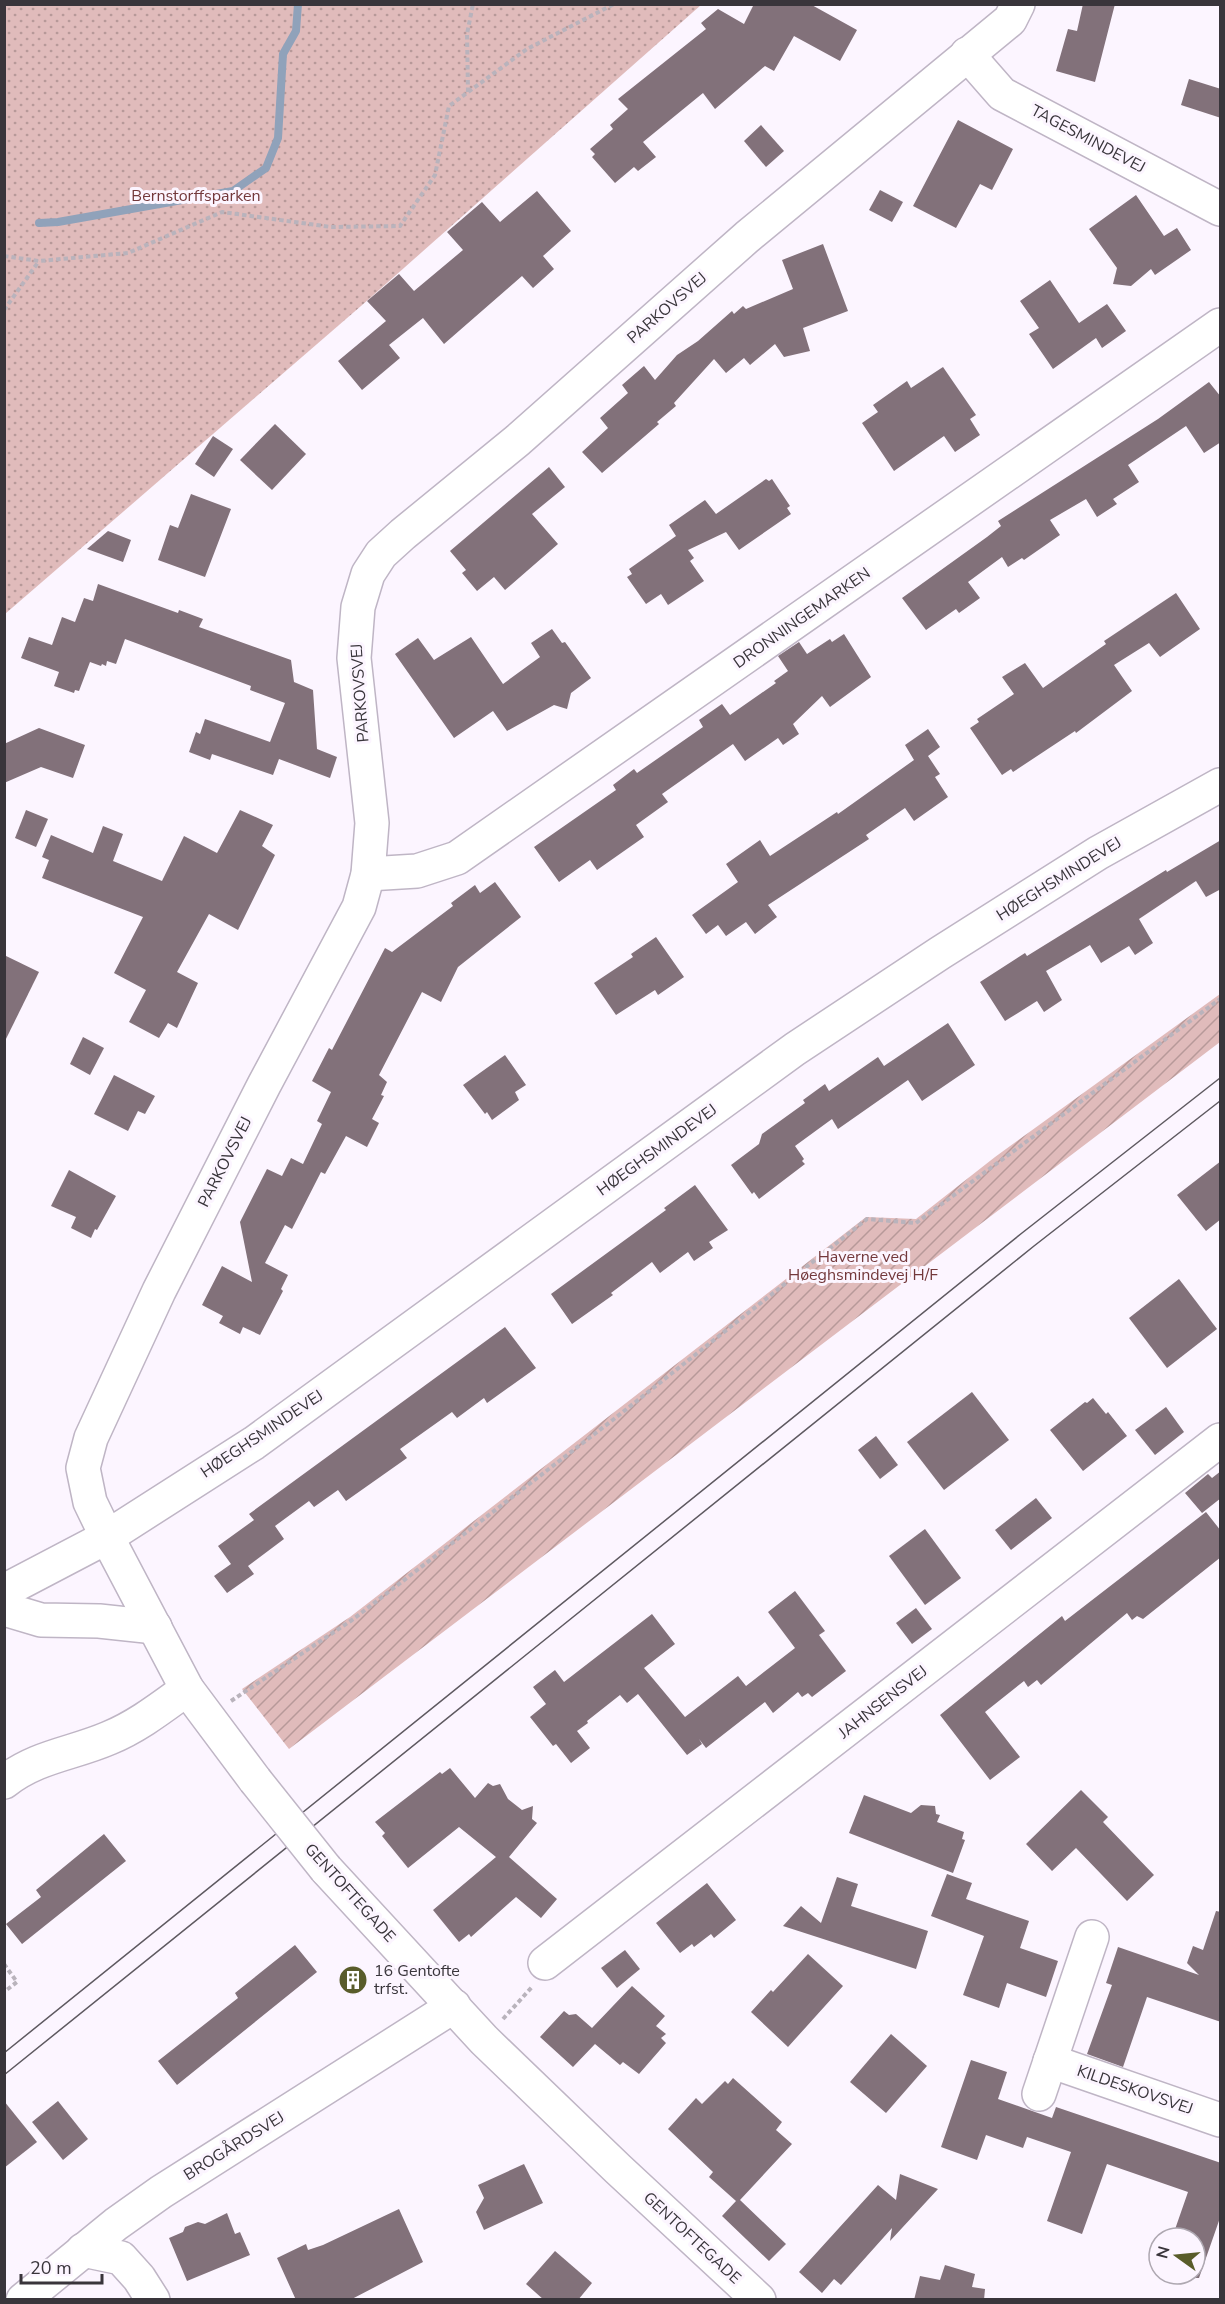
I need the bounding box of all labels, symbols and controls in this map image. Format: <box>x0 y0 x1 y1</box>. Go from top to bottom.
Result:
street label: TAGESMINDEVEJ <box>1027 100 1149 178</box>
park label: Bernstorffsparken <box>131 185 261 207</box>
street label: PARKOVSVEJ <box>622 267 712 349</box>
street label: DRONNINGEMARKEN <box>729 562 875 674</box>
street label: PARKOVSVEJ <box>346 643 374 743</box>
street label: HØEGHSMINDEVEJ <box>992 832 1126 926</box>
street label: HØEGHSMINDEVEJ <box>592 1099 722 1201</box>
street label: PARKOVSVEJ <box>193 1113 257 1211</box>
park label: Haverne ved Høeghsmindevej H/F <box>788 1246 938 1286</box>
street label: HØEGHSMINDEVEJ <box>196 1385 328 1483</box>
street label: JAHNSENSVEJ <box>833 1660 932 1744</box>
street label: GENTOFTEGADE <box>300 1839 400 1947</box>
place label: 16 Gentofte trfst. <box>374 1960 460 2000</box>
building icon: 16 Gentofte trfst. <box>337 1964 369 1996</box>
street label: KILDESKOVSVEJ <box>1074 2060 1196 2120</box>
street label: BROGÅRDSVEJ <box>179 2106 289 2186</box>
street label: GENTOFTEGADE <box>638 2187 746 2289</box>
north arrow <box>1147 2226 1207 2286</box>
text: N <box>1151 2244 1176 2261</box>
scale bar <box>21 2247 102 2285</box>
text: 20 m <box>30 2256 72 2280</box>

